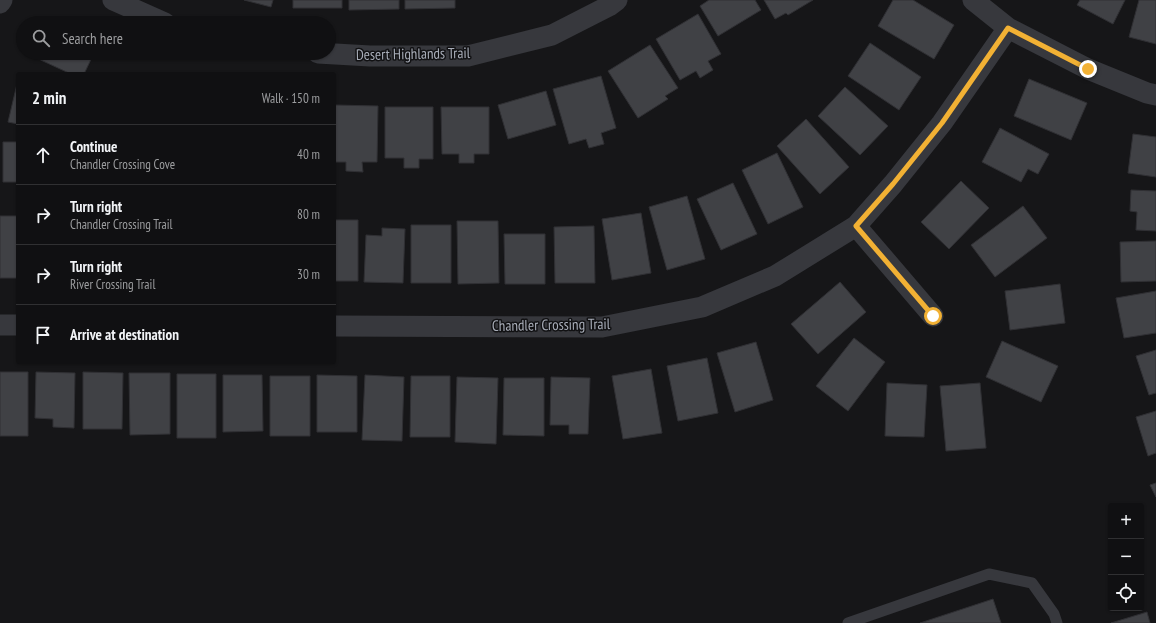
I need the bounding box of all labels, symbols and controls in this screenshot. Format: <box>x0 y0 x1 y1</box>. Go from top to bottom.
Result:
search box <box>16 16 336 60</box>
icon: search <box>30 27 52 49</box>
text: Search here <box>62 29 123 48</box>
street label: Desert Highlands Trail <box>356 43 471 64</box>
route end <box>1079 60 1097 78</box>
text: 2 min <box>32 87 66 109</box>
text: Walk · 150 m <box>262 90 320 107</box>
text: Continue <box>70 137 117 156</box>
icon: ahead <box>32 144 54 166</box>
text: 40 m <box>297 146 320 163</box>
text: Chandler Crossing Cove <box>70 156 175 173</box>
text: Turn right <box>70 197 122 216</box>
icon: right <box>32 204 54 226</box>
text: 80 m <box>297 206 320 223</box>
text: Chandler Crossing Trail <box>70 216 173 233</box>
text: Turn right <box>70 257 122 276</box>
icon: right <box>32 264 54 286</box>
text: 30 m <box>297 266 320 283</box>
text: River Crossing Trail <box>70 276 155 293</box>
route start <box>924 307 942 325</box>
street label: Chandler Crossing Trail <box>492 314 611 335</box>
icon: arrive <box>32 324 54 346</box>
text: Arrive at destination <box>70 325 179 344</box>
map controls <box>1108 503 1144 611</box>
button: + <box>1108 503 1144 539</box>
button: − <box>1108 539 1144 575</box>
button: locate <box>1108 575 1144 611</box>

